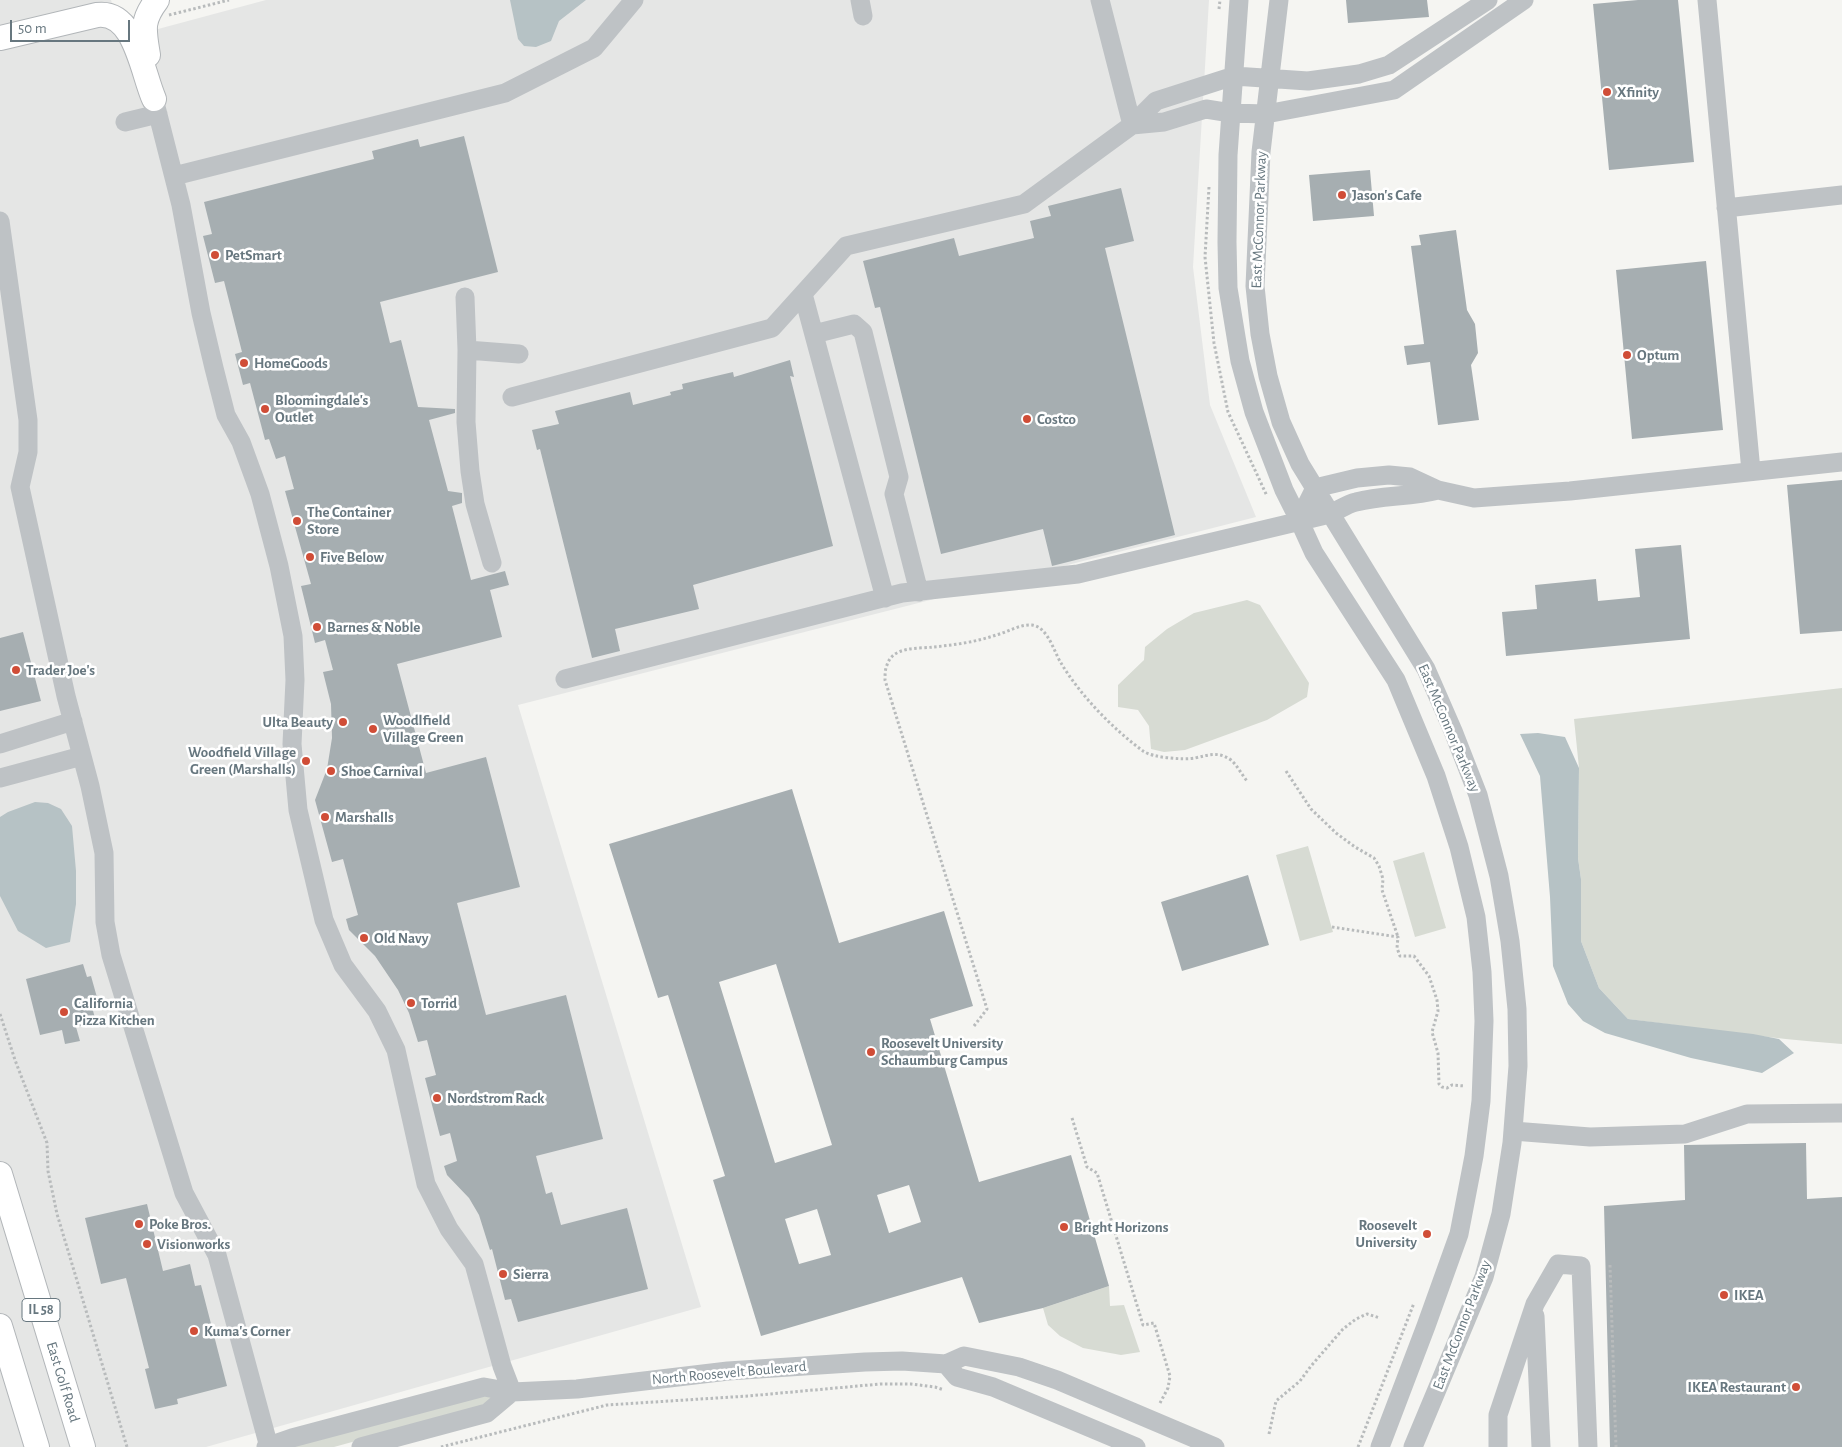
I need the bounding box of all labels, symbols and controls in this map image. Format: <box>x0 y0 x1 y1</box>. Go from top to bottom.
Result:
scale bar <box>12 10 132 42</box>
text: 50 m <box>18 21 47 36</box>
place label: Xfinity <box>1617 83 1659 101</box>
marker: Xfinity <box>1601 86 1613 98</box>
street label: East McConnor Parkway <box>1248 151 1270 289</box>
place label: Jason's Cafe <box>1352 186 1422 204</box>
marker: Jason's Cafe <box>1336 189 1348 201</box>
place label: PetSmart <box>225 246 282 264</box>
marker: PetSmart <box>209 249 221 261</box>
place label: Optum <box>1637 346 1679 364</box>
marker: Optum <box>1621 349 1633 361</box>
place label: HomeGoods <box>254 354 328 372</box>
marker: HomeGoods <box>238 357 250 369</box>
place label: Bloomingdale's Outlet <box>275 391 368 426</box>
marker: Bloomingdale's Outlet <box>259 403 271 415</box>
place label: Costco <box>1037 410 1076 428</box>
marker: Costco <box>1021 413 1033 425</box>
place label: The Container Store <box>307 503 391 538</box>
marker: The Container Store <box>291 515 303 527</box>
place label: Five Below <box>320 548 384 566</box>
marker: Five Below <box>304 551 316 563</box>
place label: Barnes & Noble <box>327 618 420 636</box>
marker: Barnes & Noble <box>311 621 323 633</box>
place label: Trader Joe's <box>26 661 95 679</box>
street label: East McConnor Parkway <box>1414 661 1484 795</box>
marker: Trader Joe's <box>10 664 22 676</box>
place label: Woodlfield Village Green <box>383 711 464 746</box>
place label: Ulta Beauty <box>262 713 333 731</box>
marker: Ulta Beauty <box>337 716 349 728</box>
marker: Woodlfield Village Green <box>367 723 379 735</box>
place label: Woodfield Village Green (Marshalls) <box>188 743 296 778</box>
marker: Woodfield Village Green (Marshalls) <box>300 755 312 767</box>
place label: Shoe Carnival <box>341 762 423 780</box>
marker: Shoe Carnival <box>325 765 337 777</box>
place label: Marshalls <box>335 808 394 826</box>
marker: Marshalls <box>319 811 331 823</box>
place label: Old Navy <box>374 929 428 947</box>
marker: Old Navy <box>358 932 370 944</box>
place label: California Pizza Kitchen <box>74 994 155 1029</box>
place label: Torrid <box>421 994 457 1012</box>
marker: Torrid <box>405 997 417 1009</box>
marker: California Pizza Kitchen <box>58 1006 70 1018</box>
place label: Roosevelt University Schaumburg Campus <box>881 1034 1008 1069</box>
marker: Roosevelt University Schaumburg Campus <box>865 1046 877 1058</box>
place label: Nordstrom Rack <box>447 1089 544 1107</box>
marker: Nordstrom Rack <box>431 1092 443 1104</box>
place label: Poke Bros. <box>149 1215 211 1233</box>
place label: Roosevelt University <box>1356 1216 1417 1251</box>
marker: Poke Bros. <box>133 1218 145 1230</box>
place label: Bright Horizons <box>1074 1218 1168 1236</box>
marker: Bright Horizons <box>1058 1221 1070 1233</box>
marker: Roosevelt University <box>1421 1228 1433 1240</box>
place label: Visionworks <box>157 1235 230 1253</box>
marker: Visionworks <box>141 1238 153 1250</box>
street label: East McConnor Parkway <box>1429 1258 1495 1392</box>
place label: Sierra <box>513 1265 549 1283</box>
marker: Sierra <box>497 1268 509 1280</box>
place label: IKEA <box>1734 1286 1764 1304</box>
marker: IKEA <box>1718 1289 1730 1301</box>
road number: IL 58 <box>22 1298 60 1322</box>
place label: Kuma's Corner <box>204 1322 290 1340</box>
marker: Kuma's Corner <box>188 1325 200 1337</box>
street label: East Golf Road <box>42 1340 84 1424</box>
street label: North Roosevelt Boulevard <box>651 1357 807 1389</box>
place label: IKEA Restaurant <box>1687 1378 1786 1396</box>
marker: IKEA Restaurant <box>1790 1381 1802 1393</box>

